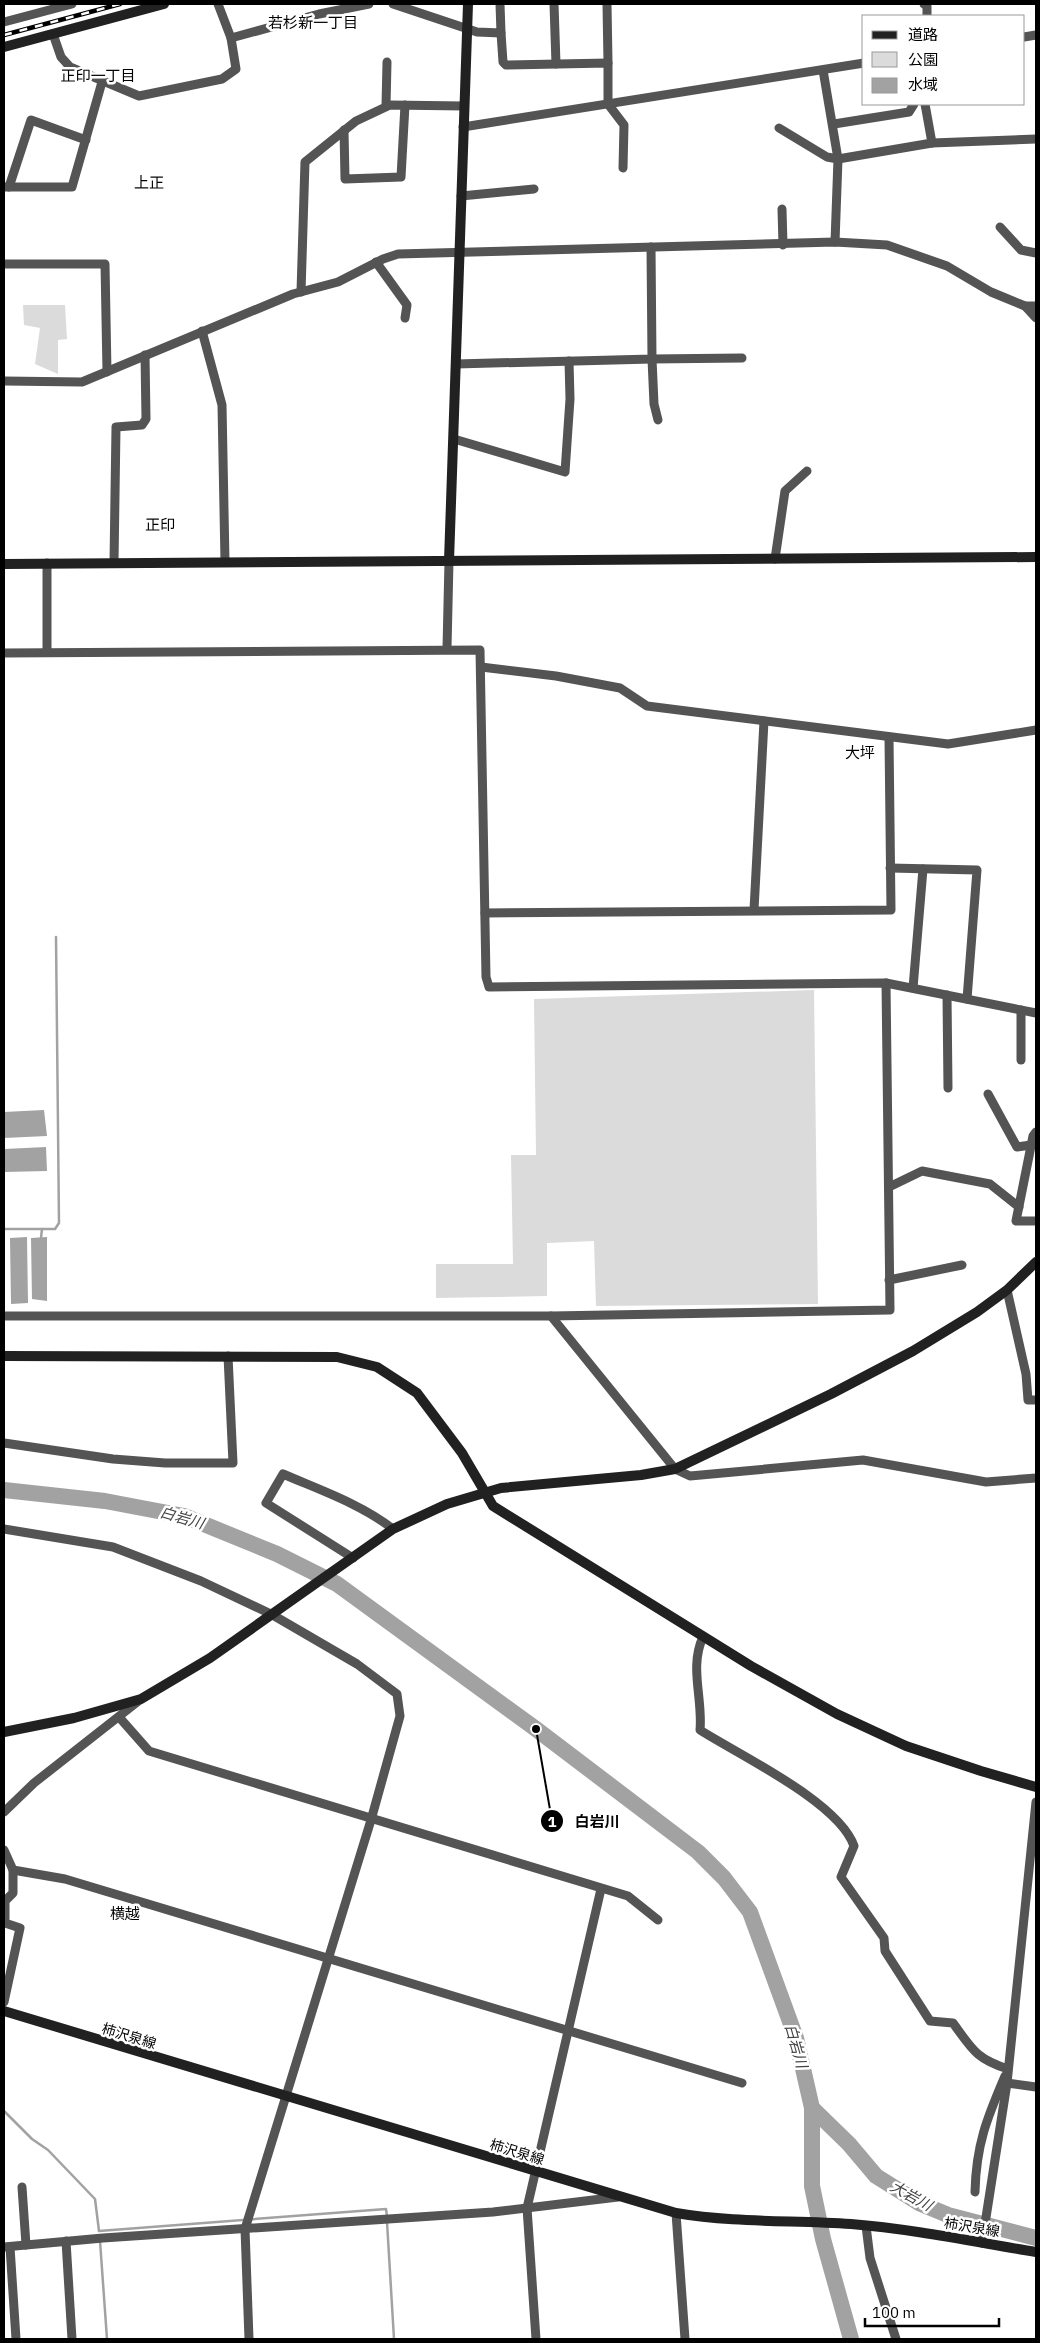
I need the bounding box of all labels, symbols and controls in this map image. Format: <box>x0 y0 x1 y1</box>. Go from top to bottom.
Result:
district label: 若杉新一丁目 <box>268 13 358 32</box>
legend <box>862 15 1025 105</box>
text: 道路 <box>908 25 938 44</box>
text: 公園 <box>908 50 938 69</box>
district label: 正印一丁目 <box>60 66 136 85</box>
text: 水域 <box>908 75 938 94</box>
district label: 上正 <box>134 173 164 192</box>
district label: 正印 <box>145 515 175 534</box>
district label: 大坪 <box>845 743 875 762</box>
water label: 白岩川 <box>158 1502 208 1533</box>
callout: 白岩川 <box>539 1806 629 1836</box>
text: 1 <box>547 1812 557 1831</box>
text: 白岩川 <box>574 1812 620 1831</box>
district label: 横越 <box>110 1904 140 1923</box>
street label: 柿沢泉線 <box>100 2019 158 2053</box>
water label: 白岩川 <box>781 2022 812 2072</box>
street label: 柿沢泉線 <box>488 2135 546 2169</box>
water label: 大岩川 <box>887 2176 937 2216</box>
street label: 柿沢泉線 <box>943 2214 1001 2240</box>
scale bar <box>865 2296 999 2328</box>
text: 100 m <box>872 2303 916 2322</box>

